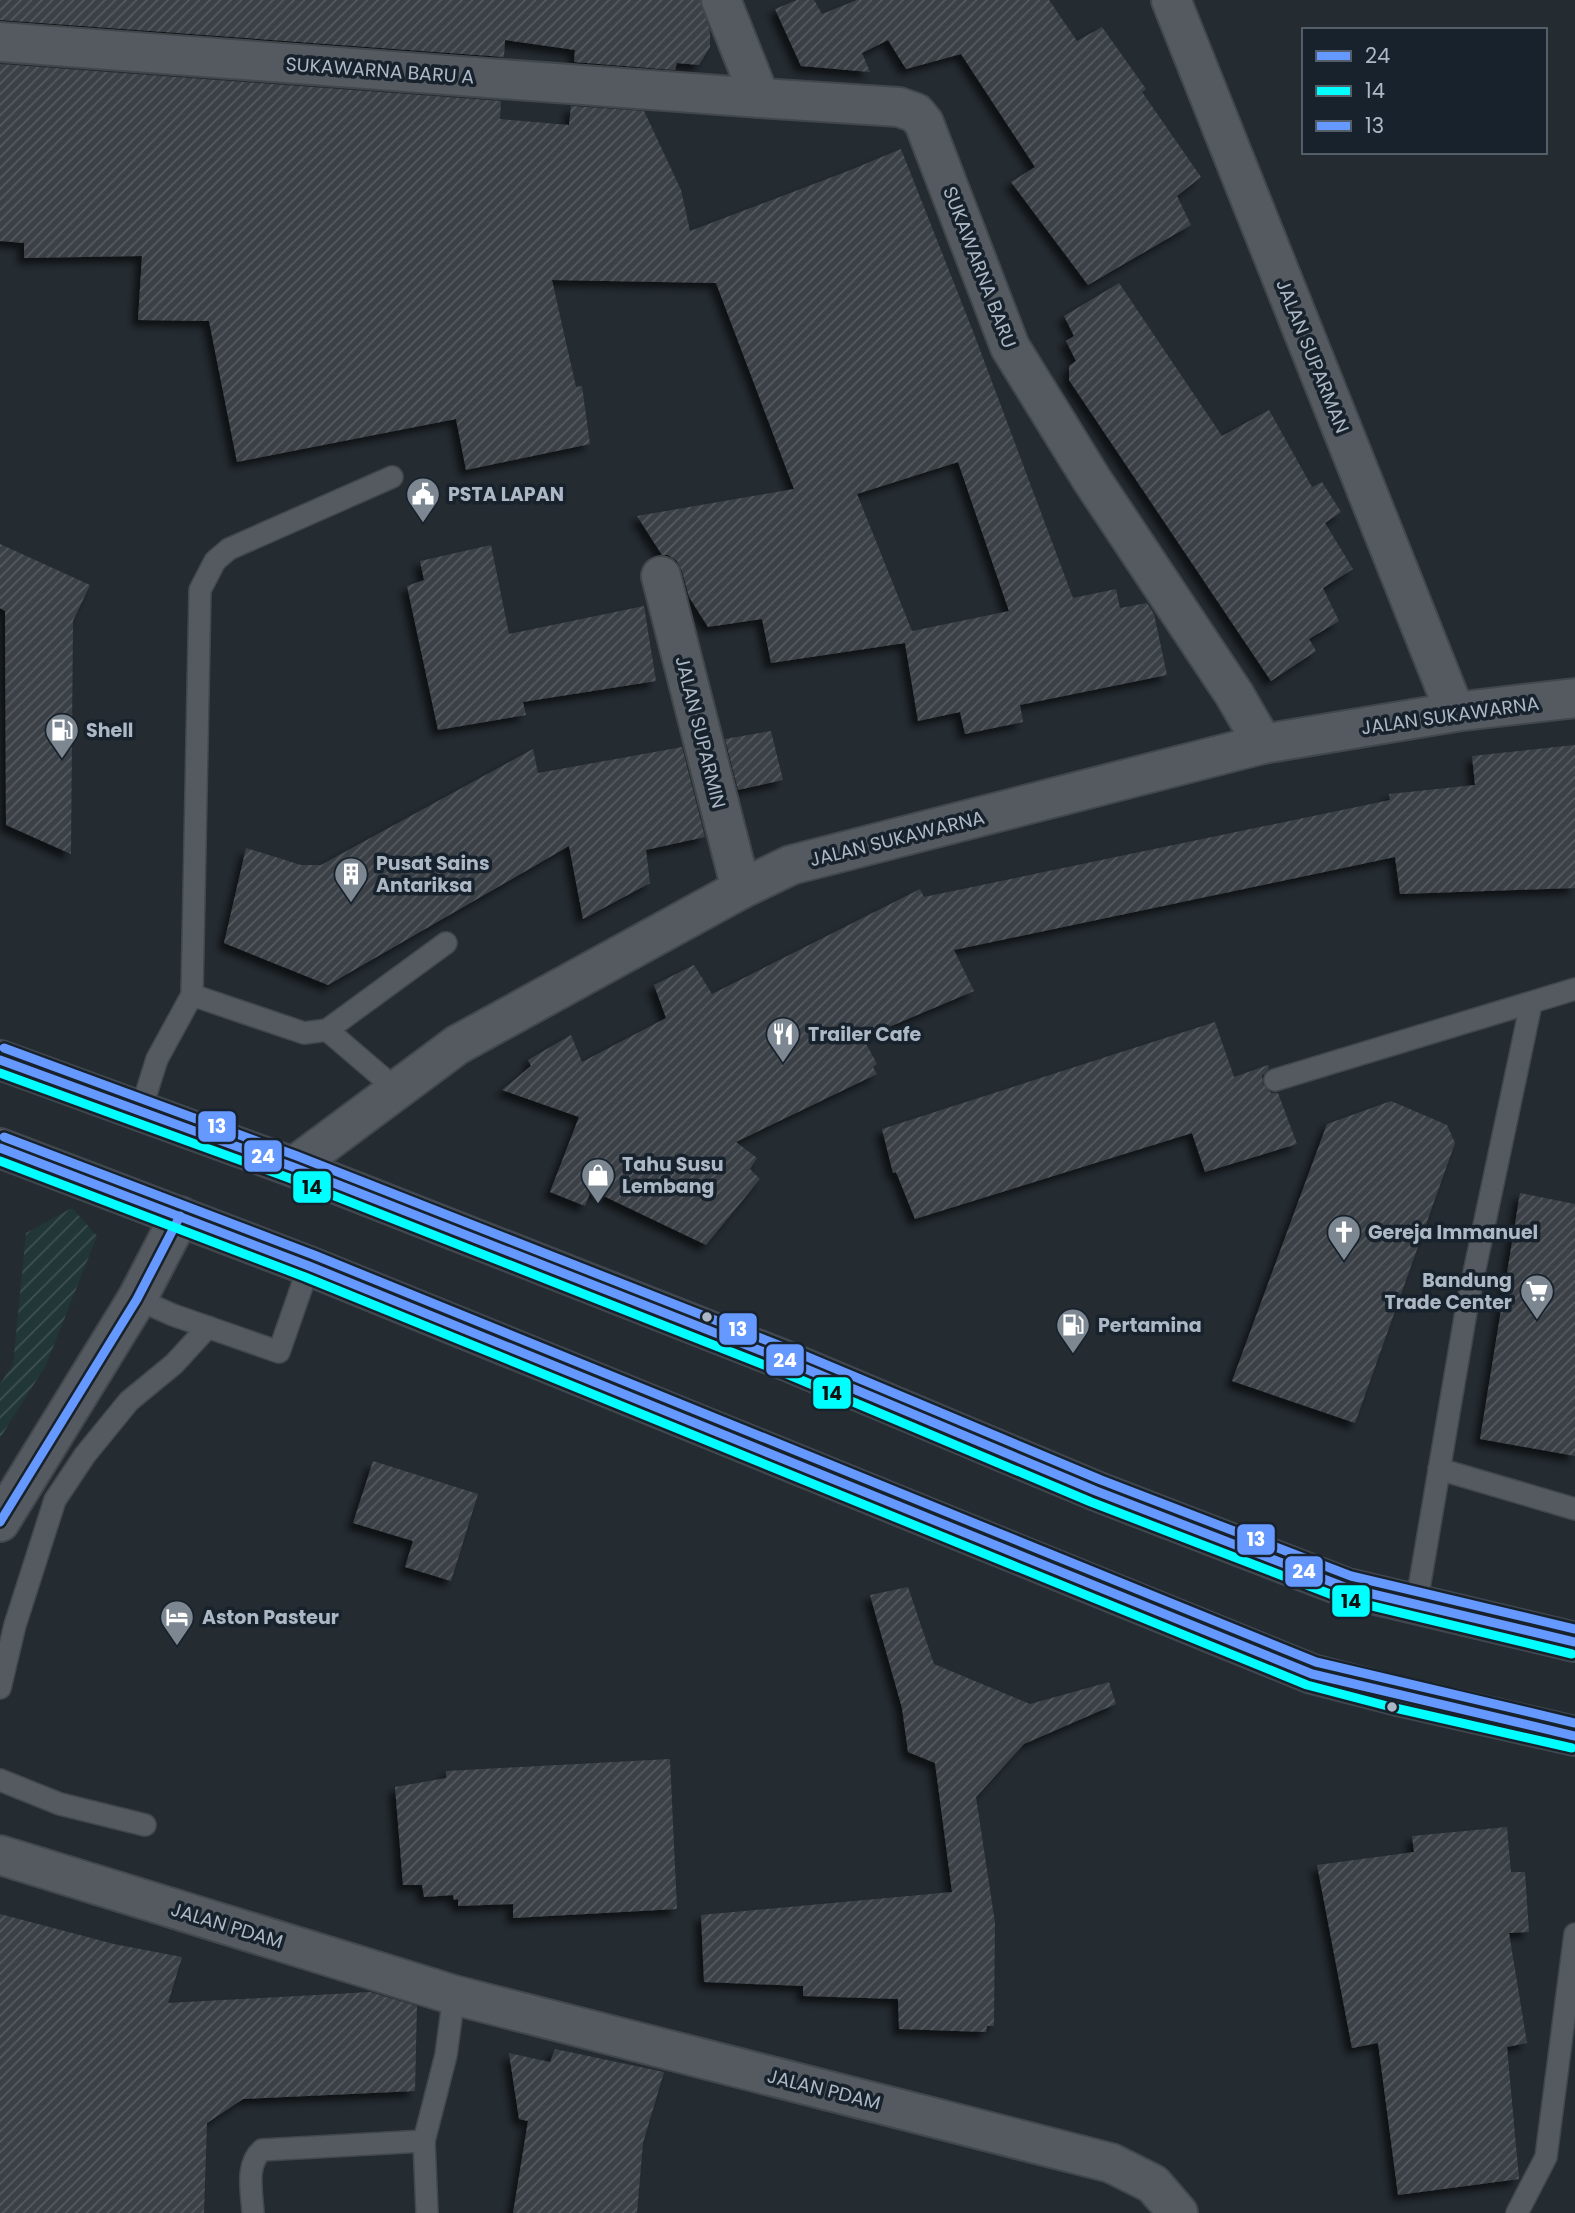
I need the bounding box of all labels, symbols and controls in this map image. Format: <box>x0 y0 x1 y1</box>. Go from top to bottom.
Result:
legend <box>1302 28 1547 154</box>
text: 24 <box>1365 41 1390 70</box>
street label: SUKAWARNA BARU A <box>285 50 475 91</box>
text: 14 <box>1365 76 1385 105</box>
text: 13 <box>1365 111 1384 140</box>
street label: SUKAWARNA BARU <box>936 182 1023 352</box>
street label: JALAN SUPARMAN <box>1269 275 1356 437</box>
public building icon: PSTA LAPAN <box>404 475 442 524</box>
place label: PSTA LAPAN <box>448 481 564 508</box>
street label: JALAN SUPARMIN <box>669 653 732 811</box>
street label: JALAN SUKAWARNA <box>1359 690 1541 741</box>
fuel station icon: Shell <box>43 711 81 760</box>
place label: Shell <box>86 717 133 744</box>
street label: JALAN SUKAWARNA <box>807 804 988 873</box>
place label: Pusat Sains Antariksa <box>376 850 490 899</box>
building icon: Pusat Sains Antariksa <box>332 855 370 904</box>
restaurant icon: Trailer Cafe <box>764 1015 802 1064</box>
place label: Trailer Cafe <box>808 1021 922 1048</box>
line badge: 13 <box>197 1110 237 1143</box>
text: 13 <box>208 1113 226 1140</box>
line badge: 24 <box>243 1139 283 1173</box>
text: 24 <box>251 1143 275 1170</box>
place label: Tahu Susu Lembang <box>622 1151 724 1200</box>
shop icon: Tahu Susu Lembang <box>579 1156 617 1205</box>
line badge: 14 <box>292 1170 332 1204</box>
text: 14 <box>302 1174 322 1201</box>
church icon: Gereja Immanuel <box>1325 1213 1363 1262</box>
place label: Gereja Immanuel <box>1368 1219 1538 1246</box>
place label: Bandung Trade Center <box>1385 1267 1512 1316</box>
supermarket icon: Bandung Trade Center <box>1518 1272 1556 1321</box>
fuel station icon: Pertamina <box>1054 1306 1092 1355</box>
unlabelled marker <box>700 1310 714 1324</box>
line badge: 13 <box>718 1312 758 1346</box>
place label: Pertamina <box>1098 1312 1202 1339</box>
text: 13 <box>729 1316 747 1343</box>
line badge: 24 <box>765 1343 805 1377</box>
text: 24 <box>773 1347 797 1374</box>
line badge: 14 <box>812 1376 852 1410</box>
text: 14 <box>822 1380 842 1407</box>
line badge: 13 <box>1236 1523 1276 1556</box>
text: 13 <box>1247 1526 1265 1553</box>
line badge: 24 <box>1284 1555 1324 1588</box>
text: 24 <box>1292 1558 1316 1585</box>
line badge: 14 <box>1331 1584 1371 1618</box>
text: 14 <box>1341 1588 1361 1615</box>
hotel icon: Aston Pasteur <box>158 1598 196 1647</box>
place label: Aston Pasteur <box>202 1604 339 1631</box>
unlabelled marker <box>1385 1700 1399 1714</box>
street label: JALAN PDAM <box>167 1896 286 1955</box>
street label: JALAN PDAM <box>764 2062 883 2117</box>

